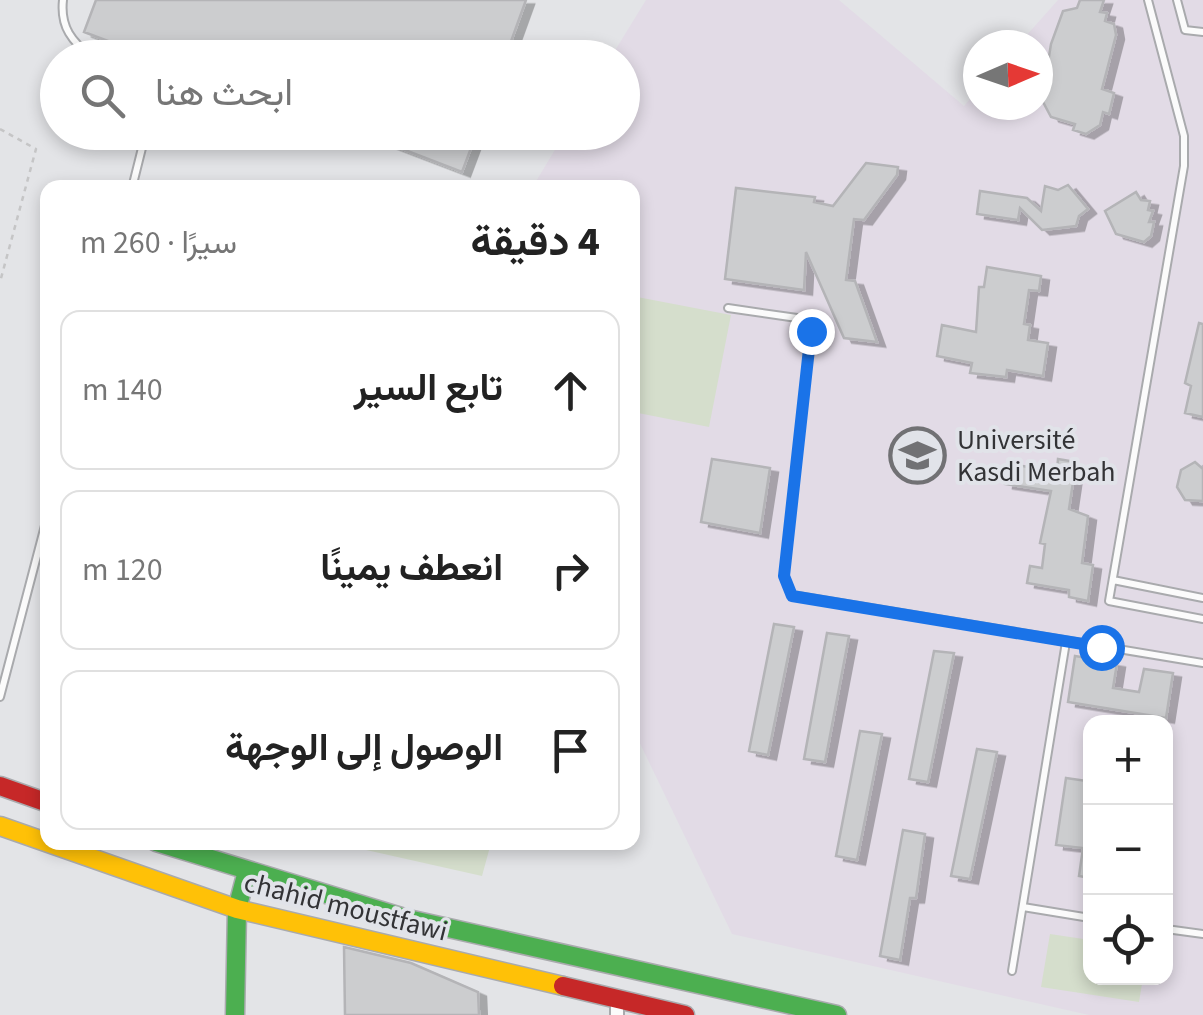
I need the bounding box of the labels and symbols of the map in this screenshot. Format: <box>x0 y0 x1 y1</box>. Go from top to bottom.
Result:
north arrow <box>963 30 1053 120</box>
route end <box>789 309 835 355</box>
place label: Université Kasdi Merbah <box>957 420 1116 492</box>
school or university icon: Université Kasdi Merbah <box>888 425 948 485</box>
route start <box>1079 625 1125 671</box>
street label: chahid moustfawi <box>240 862 452 952</box>

